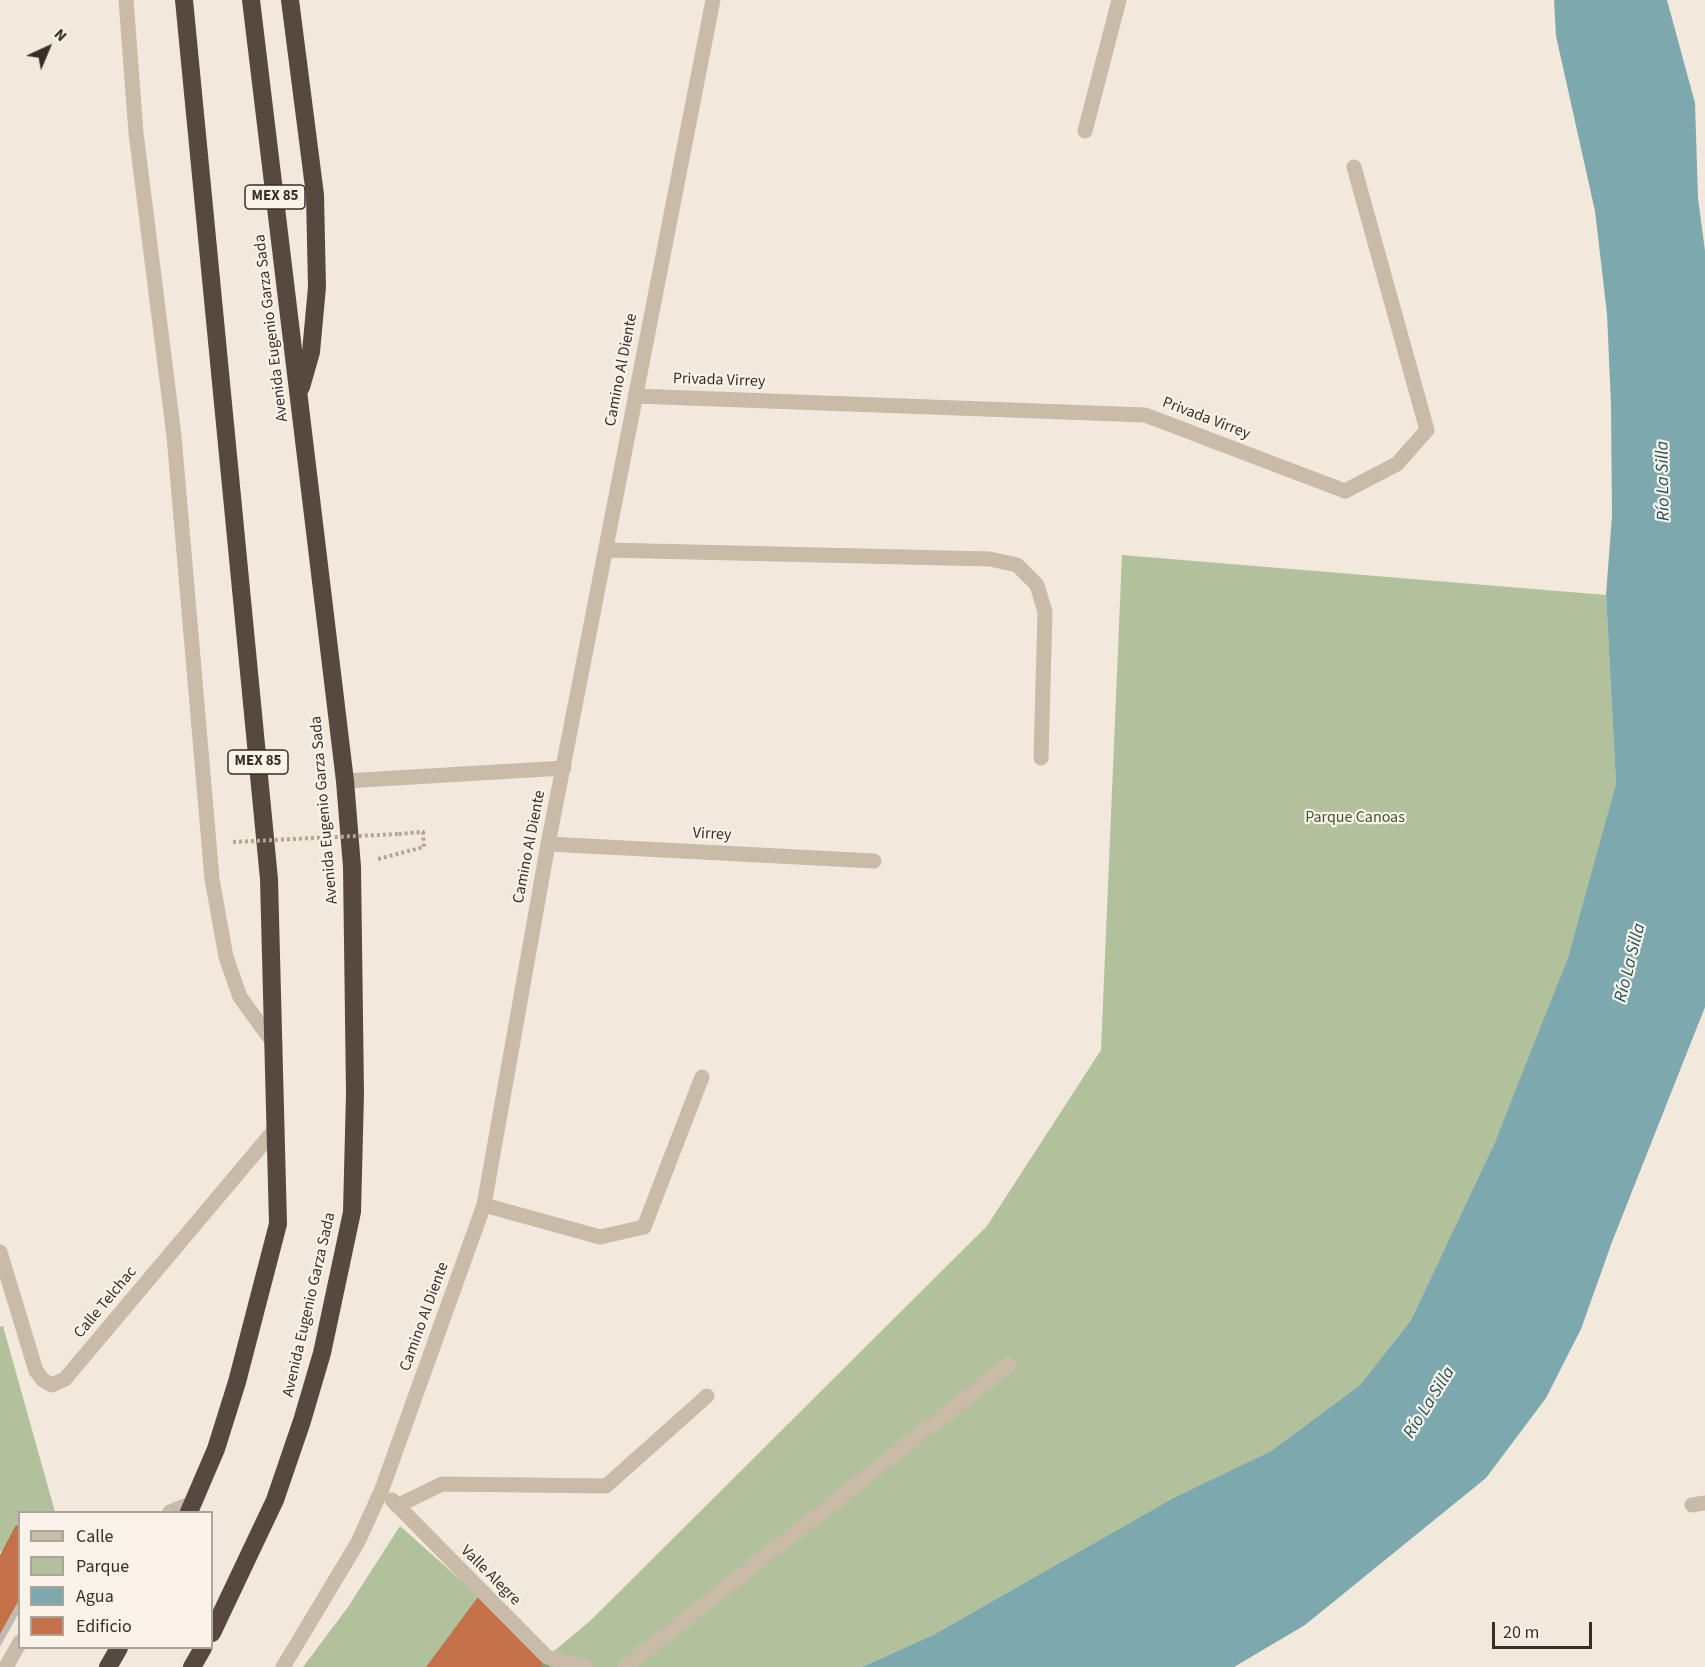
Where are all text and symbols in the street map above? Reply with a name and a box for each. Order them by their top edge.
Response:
north arrow [18,18,78,78]
text: N [49,23,72,47]
road number: MEX 85 [245,185,305,209]
street label: Avenida Eugenio Garza Sada [251,233,293,423]
street label: Camino Al Diente [602,312,642,428]
street label: Privada Virrey [672,370,766,392]
street label: Privada Virrey [1159,393,1253,445]
water label: Río La Silla [1653,441,1675,521]
street label: Avenida Eugenio Garza Sada [307,715,343,905]
road number: MEX 85 [228,750,288,774]
street label: Camino Al Diente [510,789,550,905]
park label: Parque Canoas [1305,808,1405,828]
street label: Virrey [692,824,732,846]
water label: Río La Silla [1611,921,1651,1005]
street label: Avenida Eugenio Garza Sada [279,1211,341,1399]
street label: Camino Al Diente [396,1260,454,1374]
street label: Calle Telchac [71,1263,141,1343]
water label: Río La Silla [1400,1363,1460,1443]
legend [18,1511,213,1649]
text: Calle [76,1524,113,1549]
street label: Valle Alegre [456,1542,524,1610]
text: Parque [76,1554,129,1579]
text: Agua [76,1584,114,1609]
scale bar [1495,1610,1596,1648]
text: Edificio [76,1614,132,1639]
text: 20 m [1503,1620,1539,1645]

